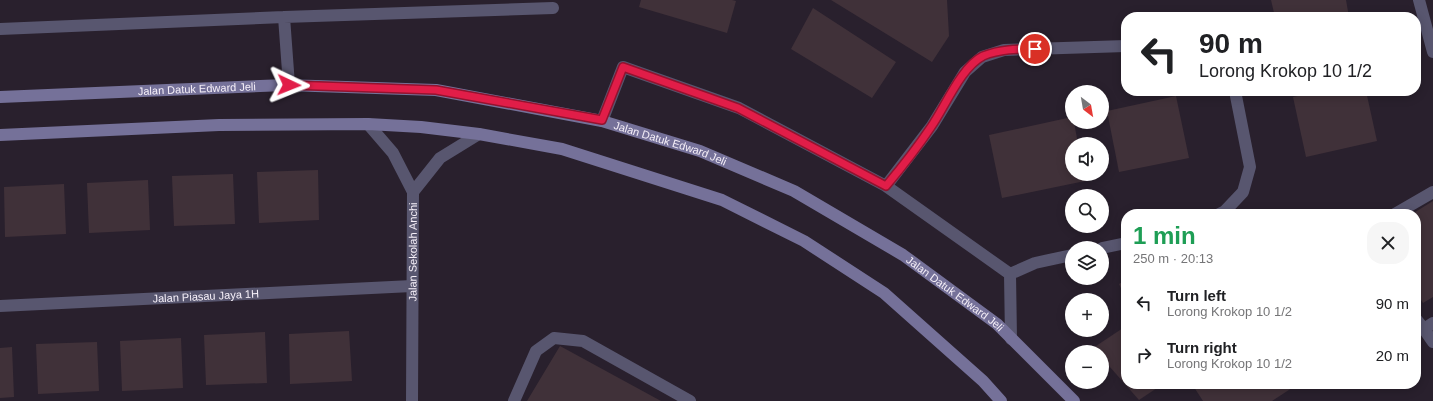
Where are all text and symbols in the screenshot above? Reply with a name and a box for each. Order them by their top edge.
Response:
icon: left [1133,28,1185,80]
text: 90 m [1199,28,1263,59]
pin [1018,32,1052,66]
icon: arrive [1024,38,1046,60]
text: Lorong Krokop 10 1/2 [1199,61,1372,81]
position arrow [268,64,310,106]
street label: Jalan Datuk Edward Jeli [138,80,256,97]
north arrow [1065,85,1109,129]
map controls [1065,85,1109,389]
street label: Jalan Datuk Edward Jeli [612,119,728,168]
button: sound [1065,137,1109,181]
button: search [1065,189,1109,233]
street label: Jalan Sekolah Anchi [406,202,419,302]
text: 1 min [1133,222,1196,249]
button: close [1367,222,1409,264]
button: layers [1065,241,1109,285]
text: 250 m · 20:13 [1133,251,1213,266]
street label: Jalan Datuk Edward Jeli [904,254,1006,333]
street label: Jalan Piasau Jaya 1H [152,287,259,305]
text: Turn left [1167,287,1226,304]
icon: left [1133,292,1155,314]
button: + [1065,293,1109,337]
text: 90 m [1376,295,1409,312]
text: Lorong Krokop 10 1/2 [1167,304,1292,319]
text: Turn right [1167,339,1237,356]
icon: right [1133,344,1155,366]
button: − [1065,345,1109,389]
text: 20 m [1376,347,1409,364]
text: Lorong Krokop 10 1/2 [1167,356,1292,371]

